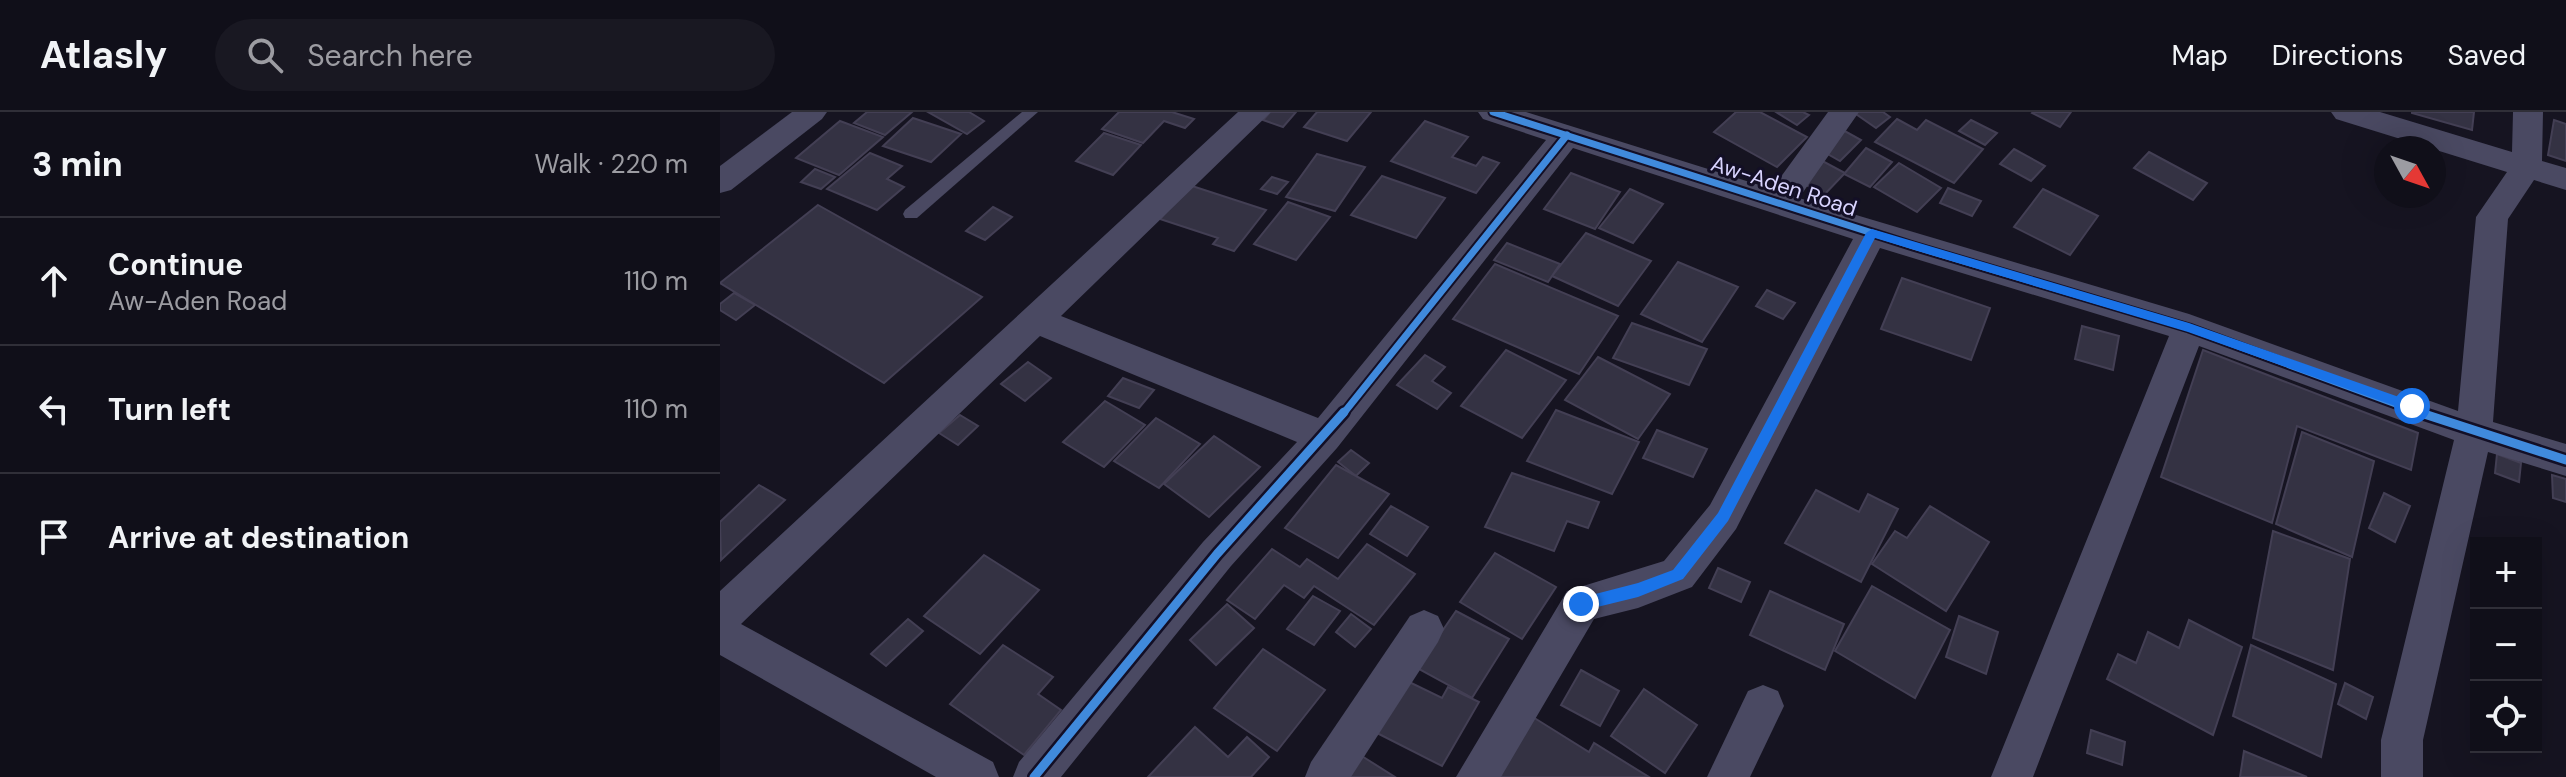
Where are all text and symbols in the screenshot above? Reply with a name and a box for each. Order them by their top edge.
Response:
search box [215,19,775,91]
text: Atlasly [40,30,167,80]
icon: search [243,33,287,77]
text: Search here [307,36,473,75]
text: Map [2171,37,2228,74]
text: Directions [2272,37,2404,74]
text: Saved [2448,37,2526,74]
north arrow [2374,136,2446,208]
text: 3 min [32,142,123,187]
text: Walk · 220 m [535,147,688,181]
street label: Aw-Aden Road [1707,149,1861,223]
text: Continue [108,245,243,284]
icon: ahead [32,259,76,303]
text: 110 m [624,264,688,298]
text: Aw-Aden Road [108,284,287,318]
icon: left [32,387,76,431]
route start [2394,388,2430,424]
text: Turn left [108,390,231,429]
text: 110 m [624,392,688,426]
icon: arrive [32,515,76,559]
text: Arrive at destination [108,518,409,557]
map controls [2470,537,2542,753]
button: + [2470,537,2542,609]
route end [1563,586,1599,622]
button: − [2470,609,2542,681]
button: locate [2470,681,2542,753]

